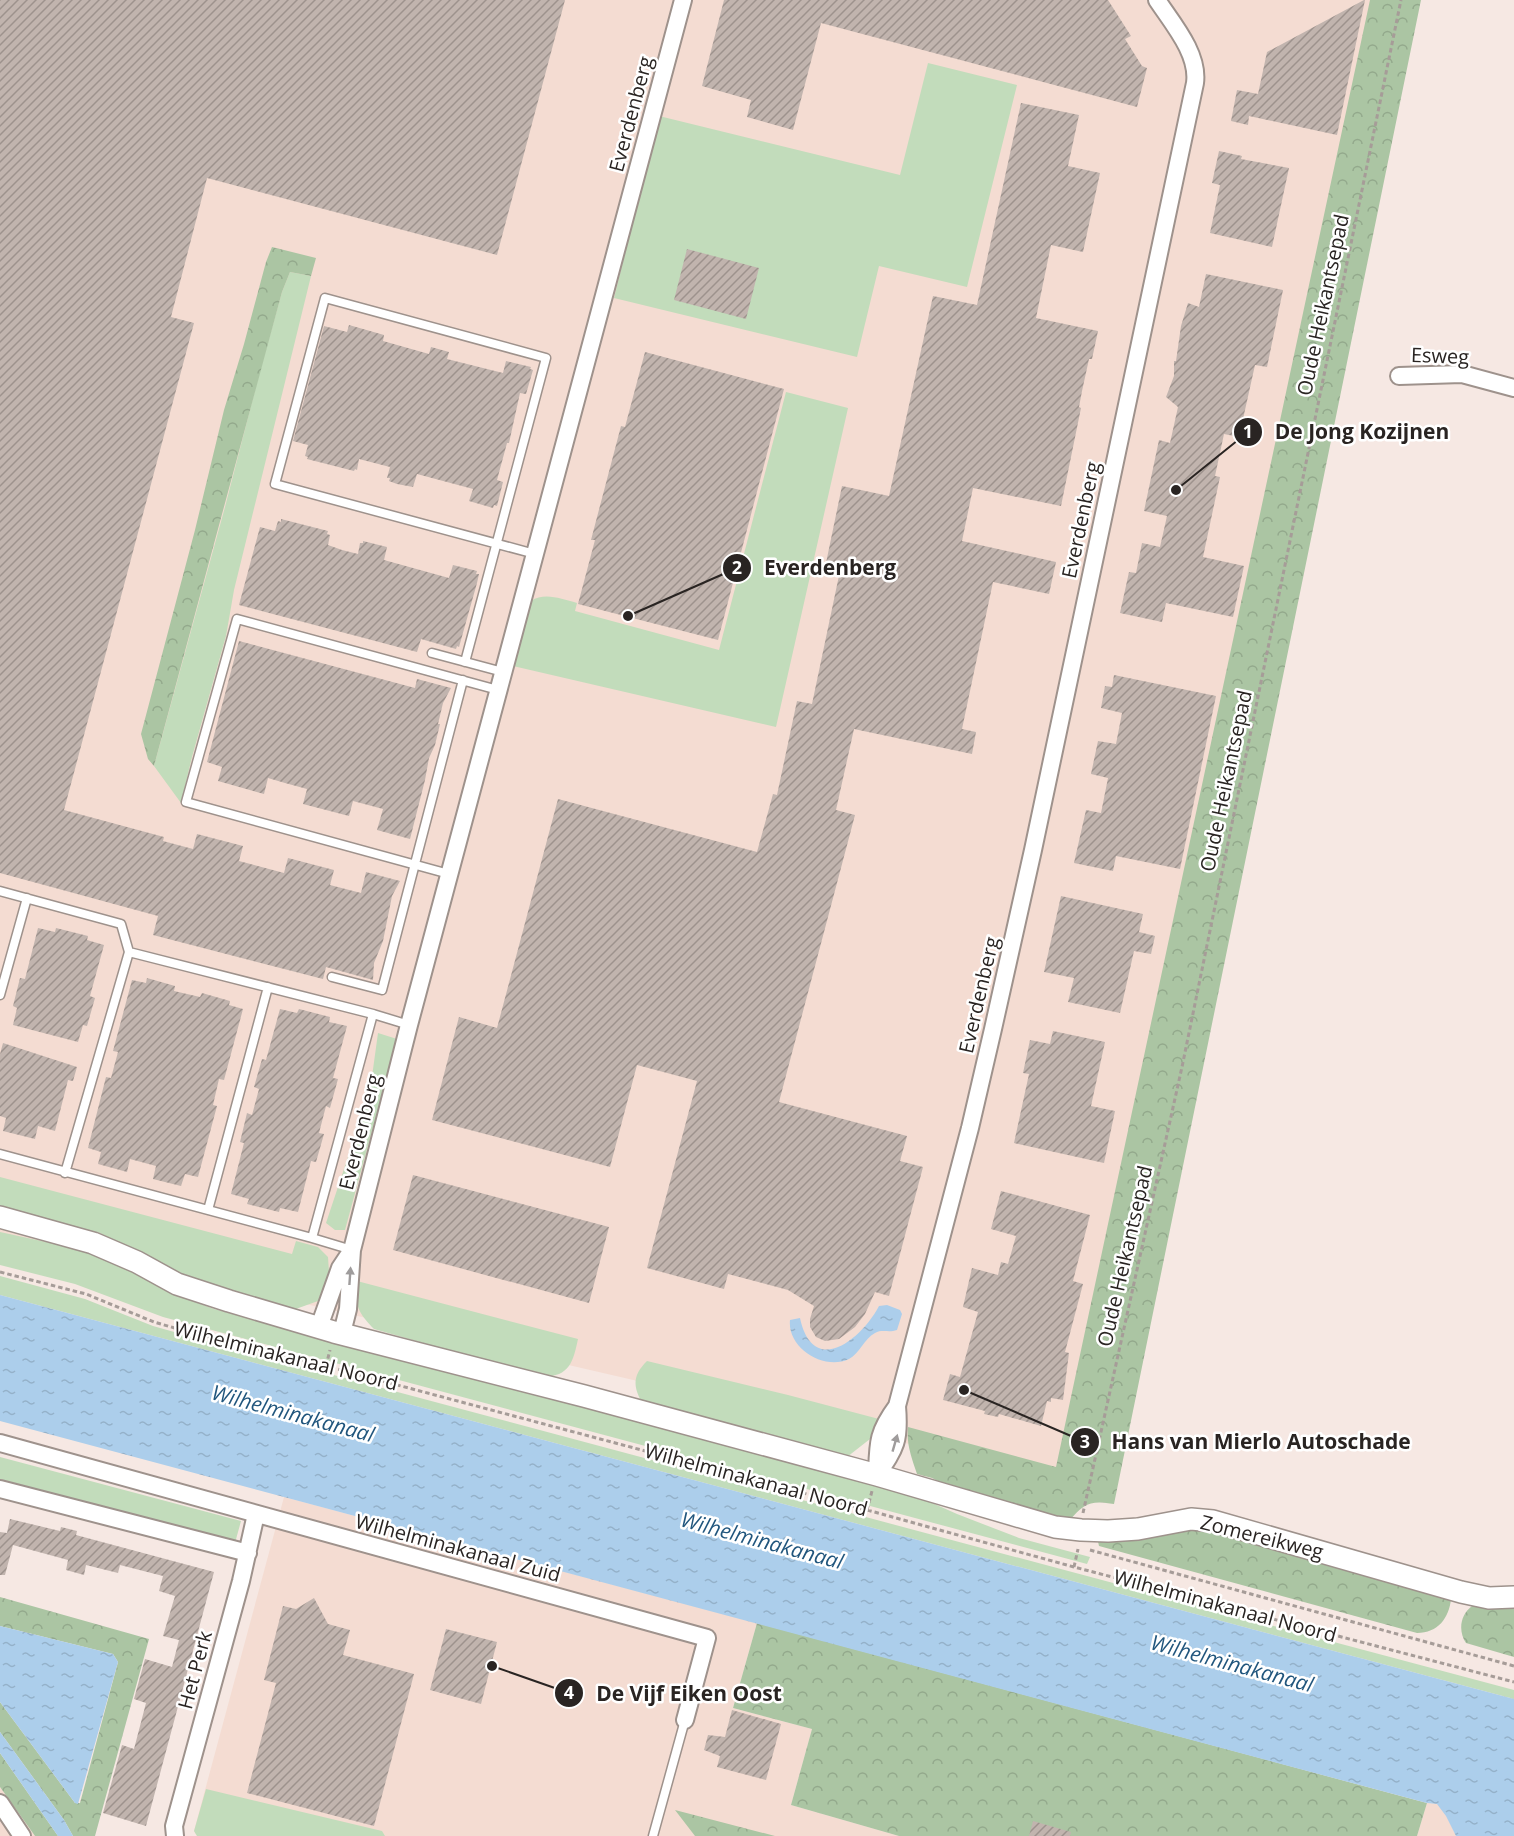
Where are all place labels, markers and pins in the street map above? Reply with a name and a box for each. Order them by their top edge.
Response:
callout: De Jong Kozijnen [1233,412,1462,451]
callout: Everdenberg [722,548,908,587]
callout: Hans van Mierlo Autoschade [1070,1423,1423,1462]
callout: De Vijf Eiken Oost [554,1674,794,1713]

